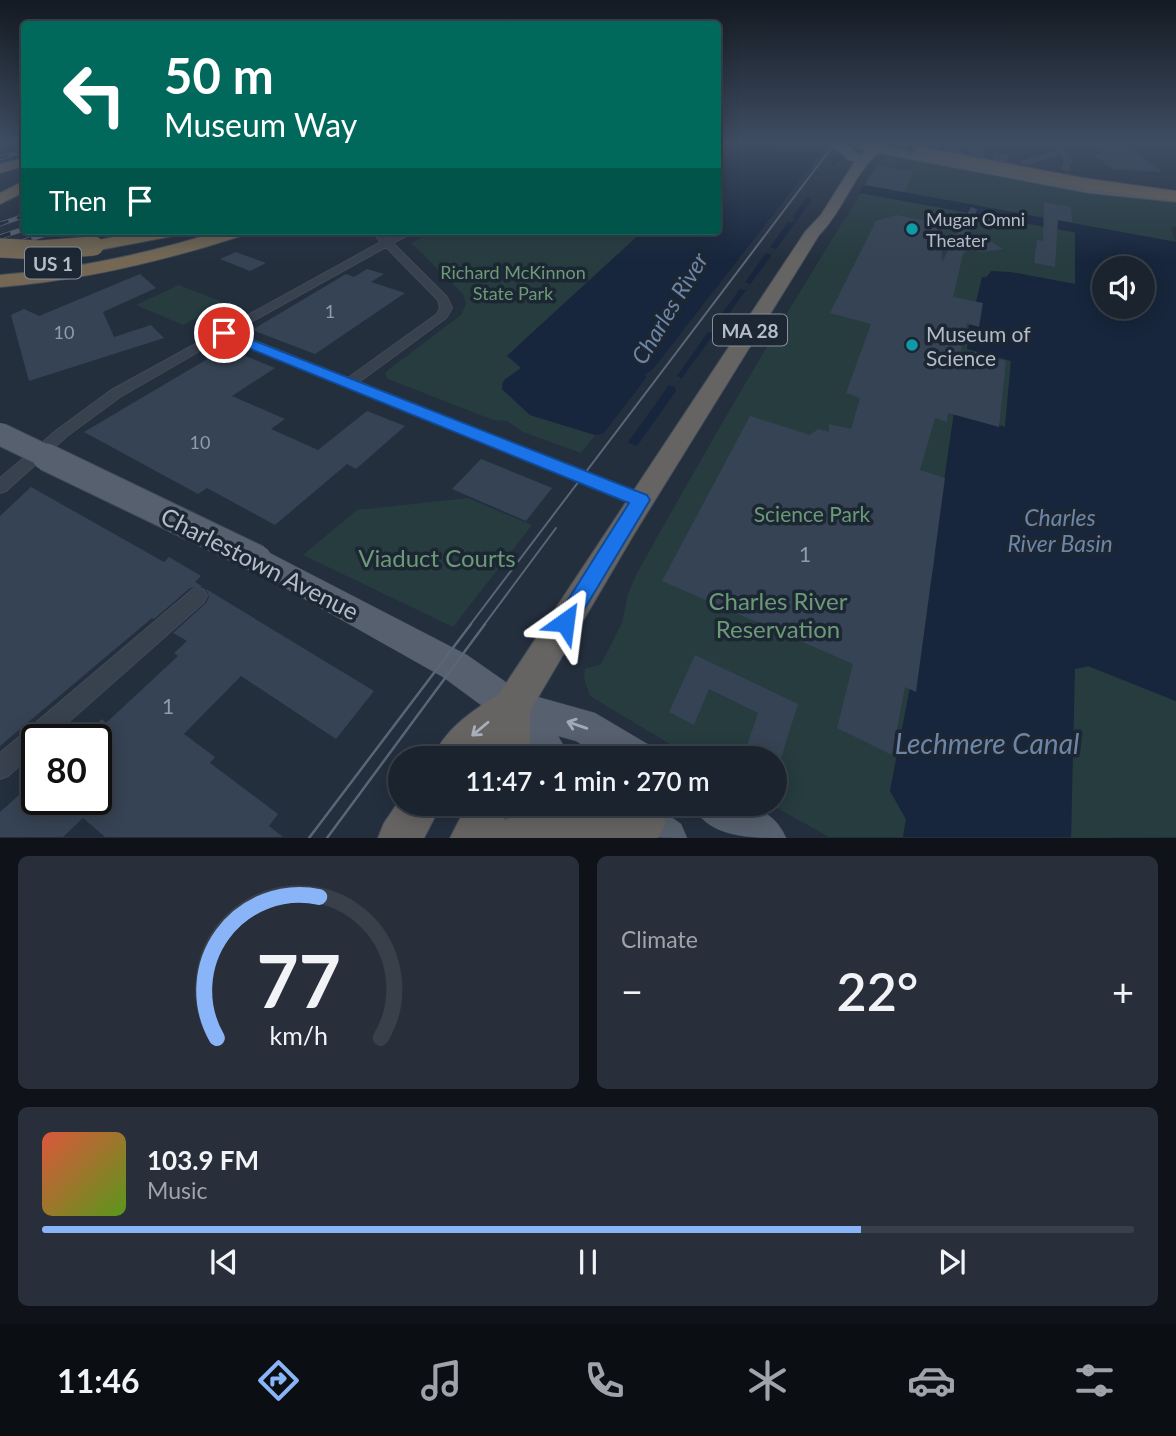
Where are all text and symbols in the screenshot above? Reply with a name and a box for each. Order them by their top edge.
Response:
text: 50 m [164,46,274,104]
icon: left [49,49,140,140]
text: Museum Way [164,105,357,144]
icon: arrive [121,182,159,220]
text: Then [49,185,107,217]
place label: Mugar Omni Theater [926,208,1025,251]
marker: Mugar Omni Theater [904,221,920,237]
water label: Charles River [625,246,714,369]
road number: US 1 [25,247,81,278]
map controls [1092,256,1155,319]
button: sound [1092,256,1155,319]
park label: Richard McKinnon State Park [440,261,586,304]
house number: 1 [325,300,335,322]
pin [194,303,254,363]
icon: arrive [205,314,243,352]
road number: MA 28 [713,314,787,346]
house number: 10 [54,321,74,343]
place label: Museum of Science [926,321,1031,370]
marker: Museum of Science [904,337,920,353]
house number: 10 [190,431,210,453]
street label: Charlestown Avenue [156,501,364,625]
park label: Science Park [754,501,871,526]
water label: Charles River Basin [1007,503,1113,557]
house number: 1 [799,541,811,566]
park label: Viaduct Courts [358,543,516,572]
position arrow [528,585,602,659]
park label: Charles River Reservation [708,586,848,643]
house number: 1 [162,693,174,718]
one-way arrow [567,718,589,730]
one-way arrow [471,722,489,737]
speed limit sign: 80 [21,724,112,815]
water label: Lechmere Canal [895,726,1079,760]
text: 11:47 · 1 min · 270 m [465,765,710,797]
text: Climate [621,925,698,953]
text: 77 [256,937,341,1025]
text: 22° [837,960,918,1022]
text: − [621,968,643,1014]
text: + [1112,968,1134,1014]
text: km/h [269,1020,328,1050]
text: 103.9 FM [147,1144,259,1176]
text: Music [147,1176,207,1204]
icon: previous [205,1243,243,1281]
icon: pause [569,1243,607,1281]
icon: next [933,1243,971,1281]
icon: directions [254,1356,303,1405]
icon: music [417,1356,466,1405]
icon: phone [580,1356,629,1405]
icon: climate [743,1356,792,1405]
icon: car [907,1356,956,1405]
icon: filters [1070,1356,1119,1405]
text: 11:46 [57,1361,140,1400]

